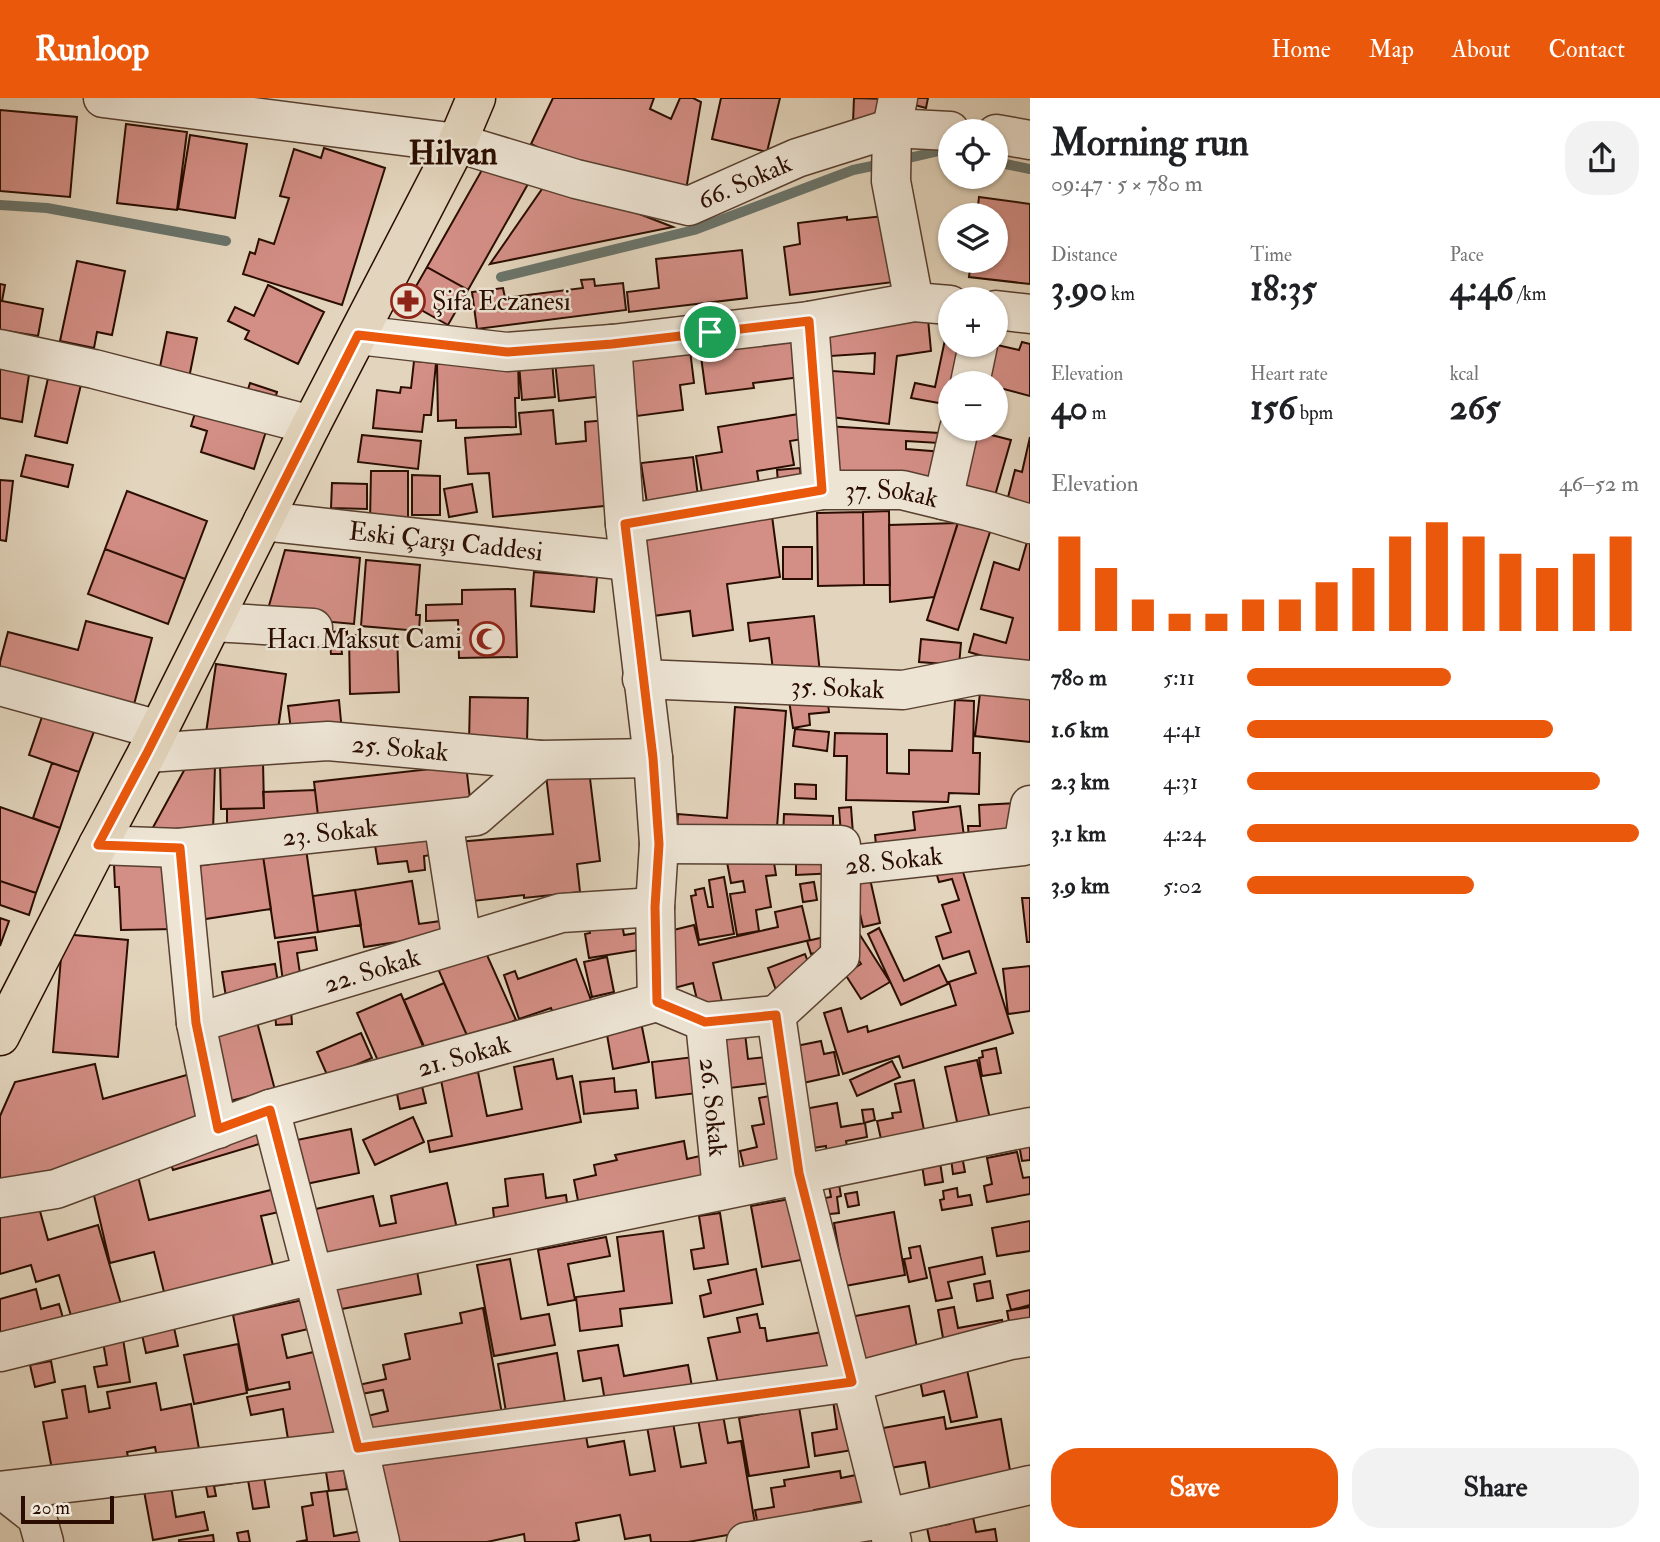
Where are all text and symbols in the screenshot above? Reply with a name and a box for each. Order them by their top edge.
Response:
text: Runloop [35,29,149,70]
text: Home [1271,34,1331,65]
text: Map [1369,34,1414,65]
text: About [1452,34,1511,65]
text: Contact [1549,34,1625,65]
map controls [938,119,1008,441]
button: locate [938,119,1008,189]
text: Morning run [1051,119,1249,167]
button: share [1565,121,1639,195]
district label: Hilvan [409,133,497,174]
street label: 66. Sokak [693,147,797,217]
text: 09:47 · 5 × 780 m [1051,169,1203,198]
button: layers [938,203,1008,273]
text: Distance [1051,243,1117,267]
text: Time [1250,243,1292,267]
text: Pace [1450,243,1484,267]
text: 3.90 [1051,267,1107,311]
text: 18:35 [1250,267,1317,311]
text: 4:46 [1450,267,1514,311]
pharmacy icon: Şifa Eczanesi [389,282,427,320]
text: km [1107,282,1135,306]
text: /km [1514,282,1546,306]
place label: Şifa Eczanesi [432,286,571,318]
button: + [938,287,1008,357]
pin [680,302,740,362]
icon: arrive [691,313,729,351]
text: Elevation [1051,362,1123,386]
text: Heart rate [1250,362,1328,386]
text: kcal [1450,362,1479,386]
button: − [938,371,1008,441]
text: 40 [1051,386,1088,430]
text: 156 [1250,386,1296,430]
text: 265 [1450,386,1500,430]
text: m [1088,401,1107,425]
text: bpm [1296,401,1333,425]
text: Elevation [1051,469,1139,498]
text: 46–52 m [1559,469,1639,498]
street label: 37. Sokak [845,475,942,515]
street label: Eski Çarşı Caddesi [347,515,545,568]
mosque icon: Hacı Maksut Cami [468,620,506,658]
place label: Hacı Maksut Cami [266,624,462,656]
text: 780 m [1051,663,1107,692]
text: 5:11 [1163,663,1195,692]
street label: 35. Sokak [790,670,886,706]
text: 1.6 km [1051,715,1109,744]
text: 4:41 [1163,715,1202,744]
street label: 25. Sokak [351,728,450,769]
text: 2.3 km [1051,767,1110,796]
text: 4:31 [1163,767,1198,796]
street label: 23. Sokak [281,812,380,854]
text: 3.1 km [1051,819,1106,848]
text: 4:24 [1163,819,1205,848]
street label: 28. Sokak [843,840,945,882]
text: 3.9 km [1051,871,1110,900]
text: 5:02 [1163,871,1202,900]
street label: 22. Sokak [320,941,425,1001]
street label: 21. Sokak [414,1028,515,1085]
street label: 26. Sokak [692,1056,734,1159]
button: Save [1051,1448,1338,1528]
button: Share [1352,1448,1639,1528]
scale bar [21,1493,114,1525]
text: 20 m [32,1496,70,1520]

